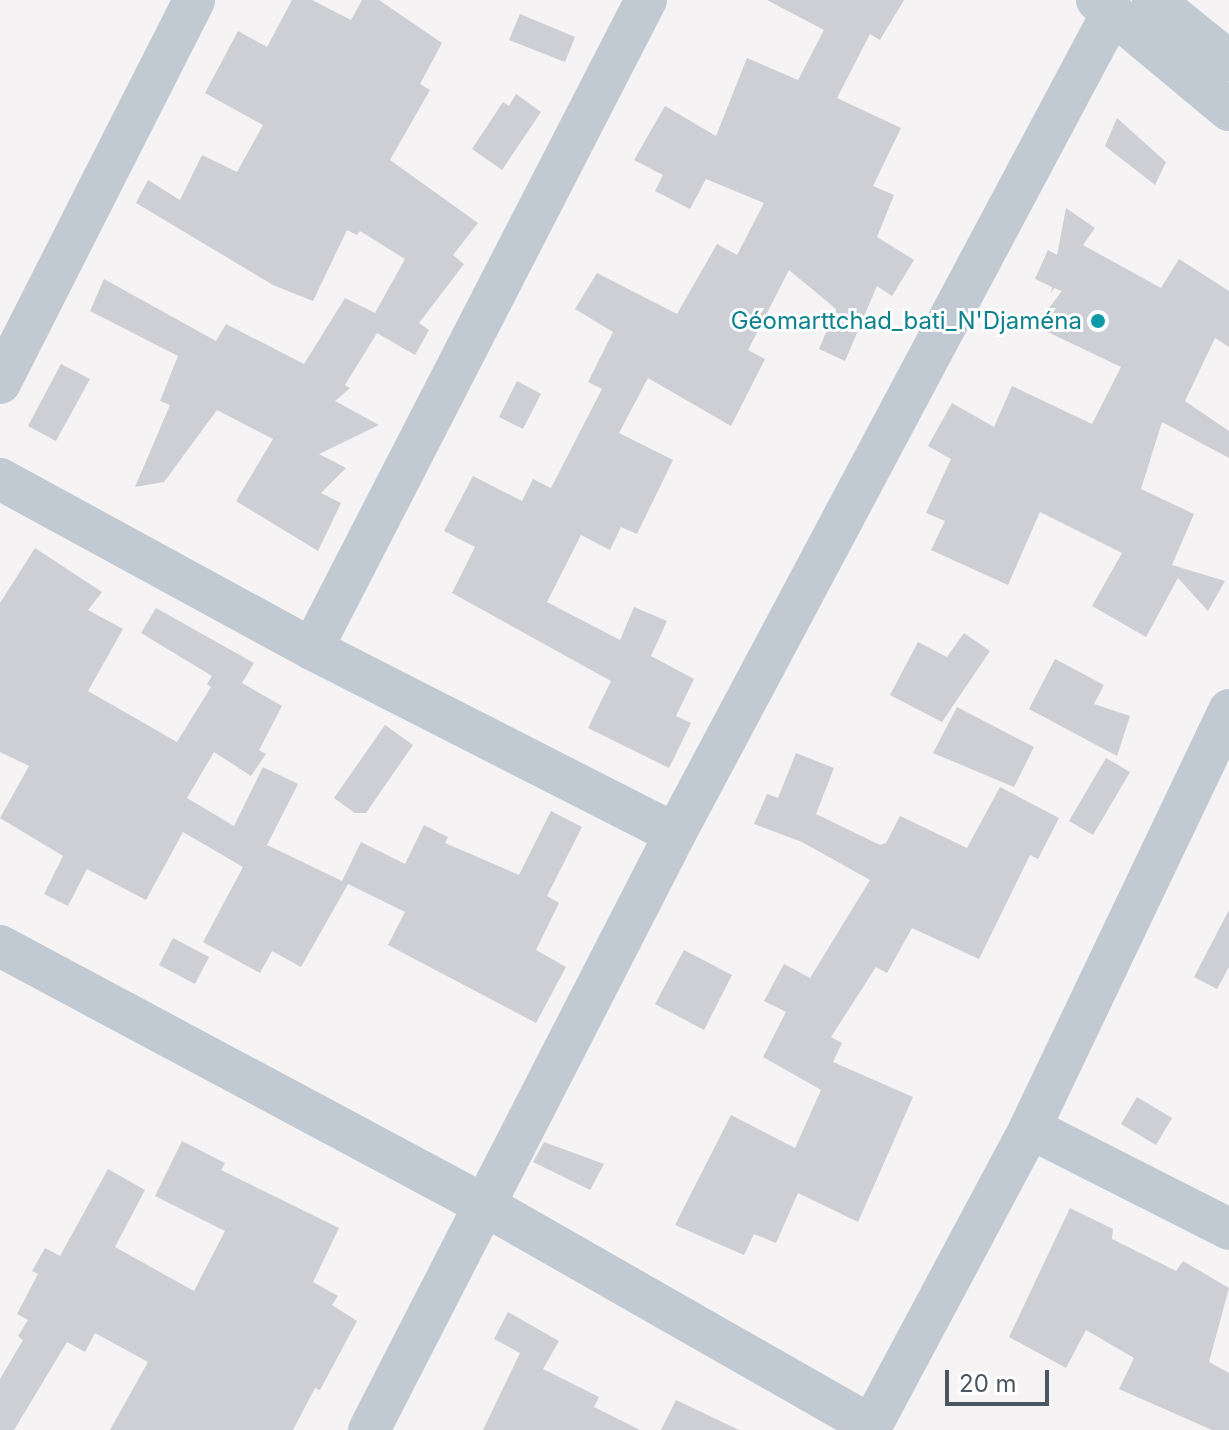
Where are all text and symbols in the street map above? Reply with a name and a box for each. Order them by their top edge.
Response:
place label: Géomarttchad_bati_N'Djaména [731,307,1082,335]
marker: Géomarttchad_bati_N'Djaména [1089,312,1107,330]
scale bar [949,1354,1053,1404]
text: 20 m [959,1369,1017,1398]

